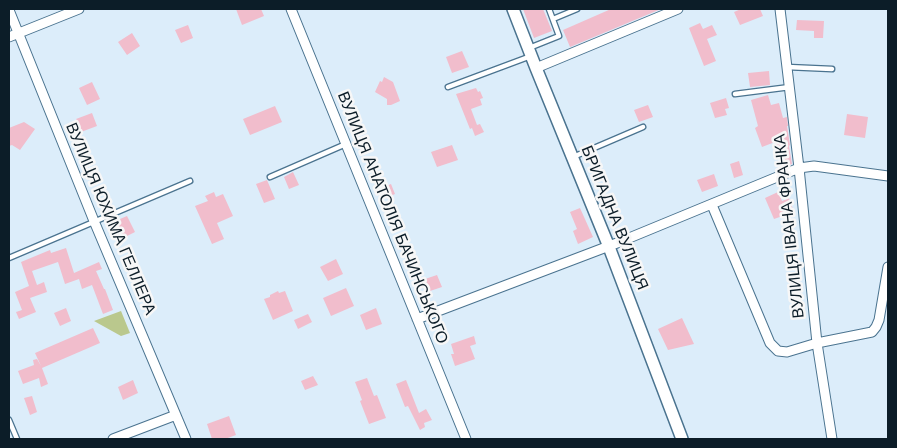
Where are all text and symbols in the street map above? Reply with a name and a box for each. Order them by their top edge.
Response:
street label: ВУЛИЦЯ АНАТОЛІЯ БАЧИНСЬКОГО [332,89,452,347]
street label: ВУЛИЦЯ ЮХИМА ГЕЛЛЕРА [61,120,159,318]
street label: ВУЛИЦЯ ІВАНА ФРАНКА [771,133,809,319]
street label: БРИГАДНА ВУЛИЦЯ [576,143,652,293]

